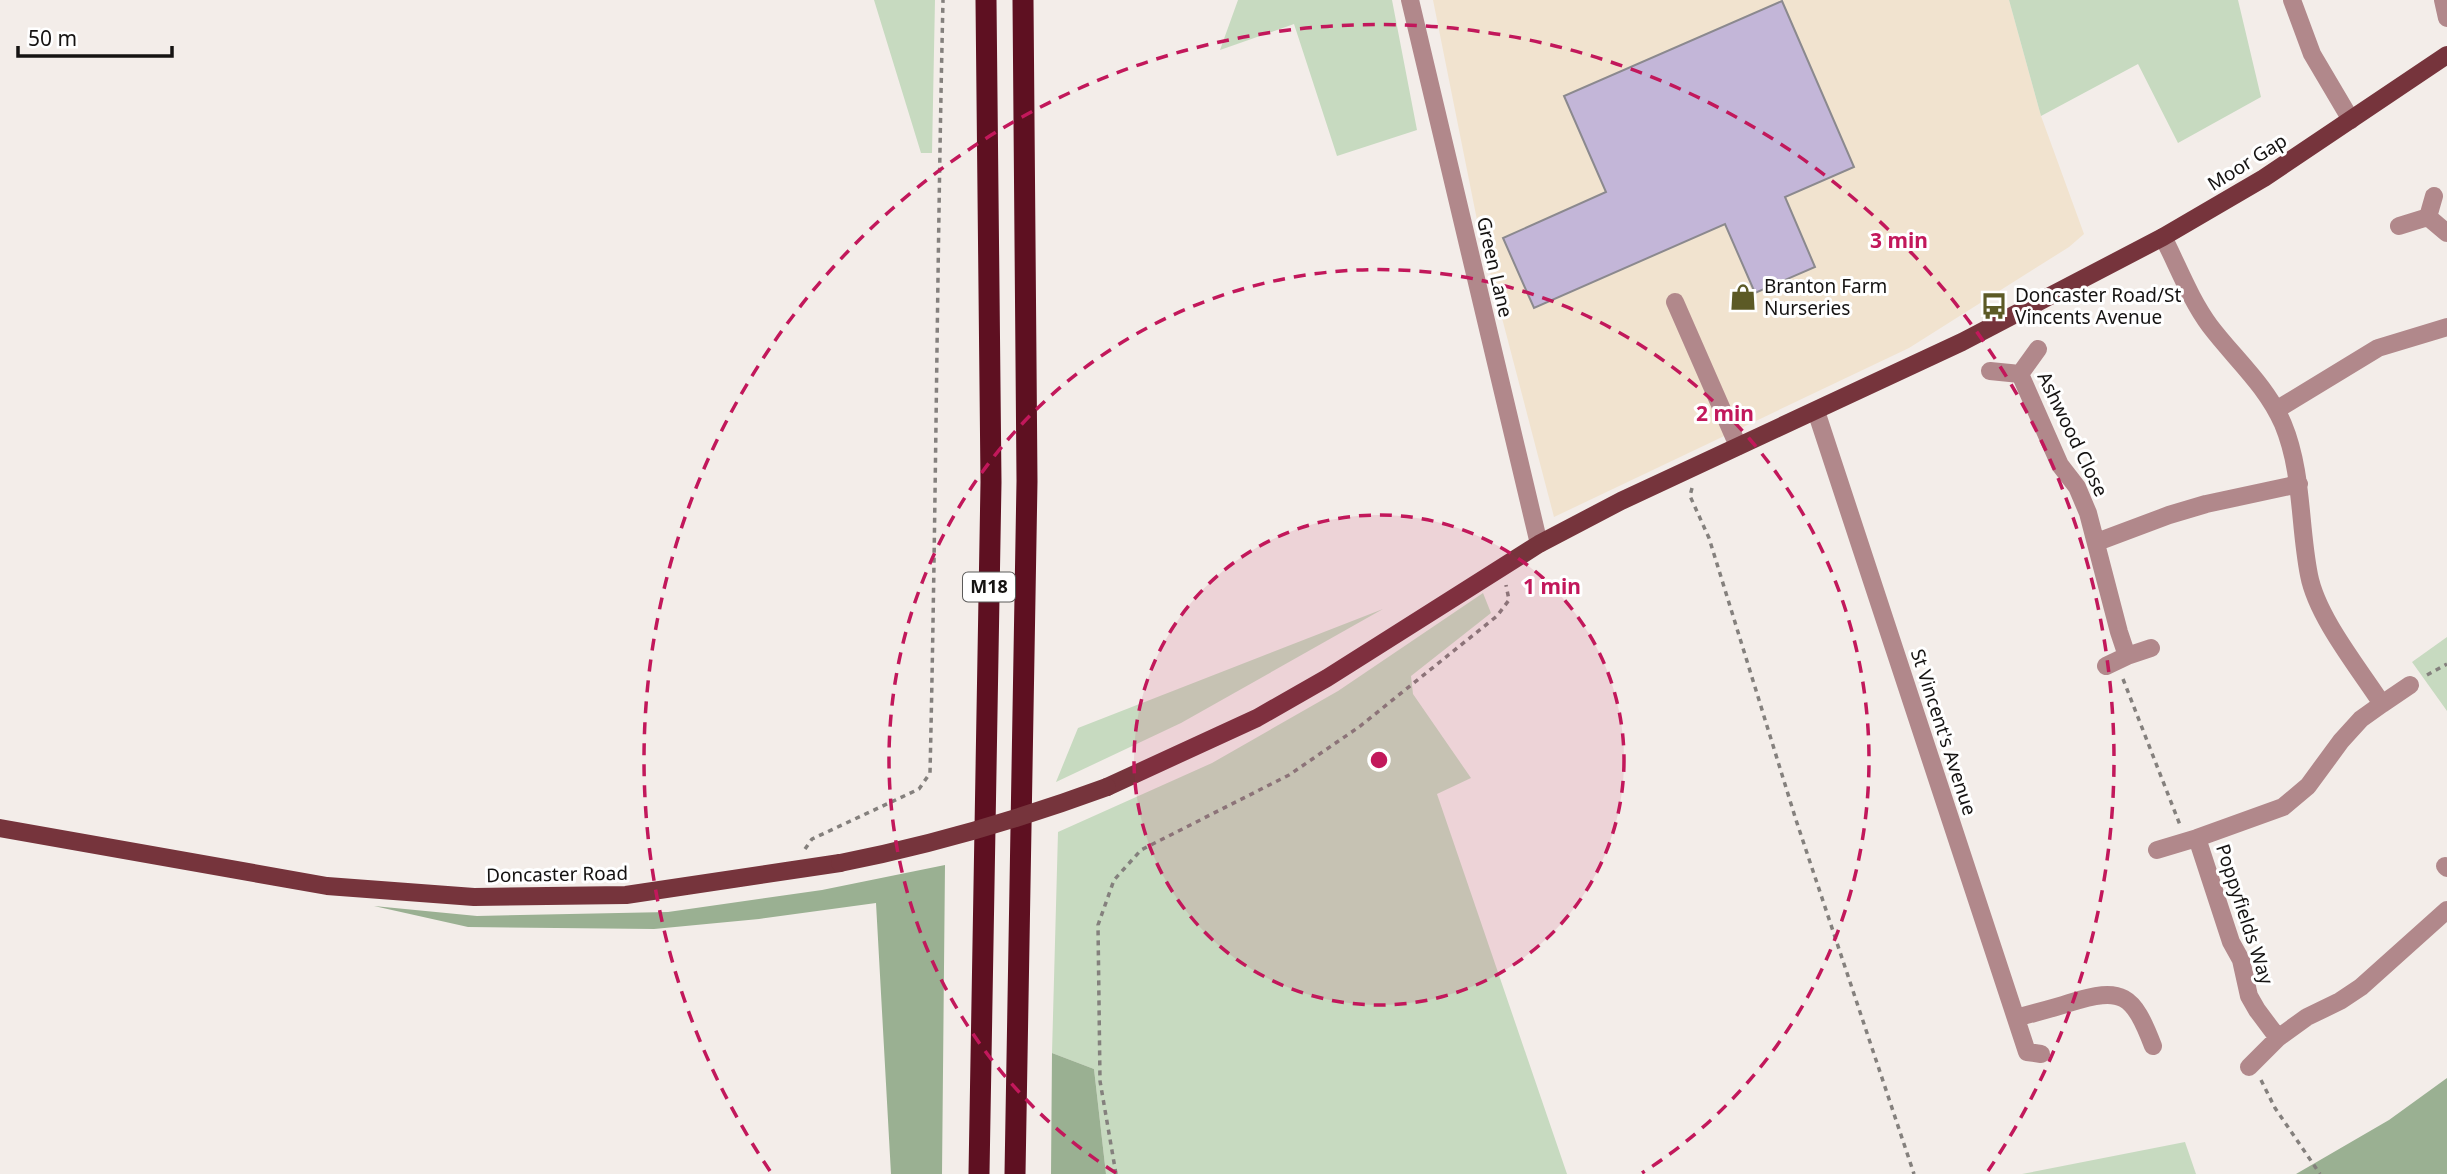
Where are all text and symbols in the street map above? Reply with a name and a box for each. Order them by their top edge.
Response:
scale bar [18,14,172,58]
text: 50 m [28,24,77,52]
street label: Moor Gap [2202,127,2292,197]
street label: Green Lane [1471,214,1519,320]
text: 3 min [1870,226,1928,254]
place label: Branton Farm Nurseries [1764,273,1887,321]
shop icon: Branton Farm Nurseries [1728,282,1758,312]
place label: Doncaster Road/St Vincents Avenue [2015,282,2182,330]
bus stop icon: Doncaster Road/St Vincents Avenue [1979,291,2009,321]
street label: Ashwood Close [2032,367,2114,501]
text: 2 min [1696,399,1754,427]
road number: M18 [963,572,1015,602]
text: 1 min [1523,572,1581,600]
street label: St Vincent's Avenue [1905,645,1983,819]
centre of rings [1367,748,1391,772]
street label: Poppyfields Way [2210,841,2280,988]
street label: Doncaster Road [486,860,628,888]

